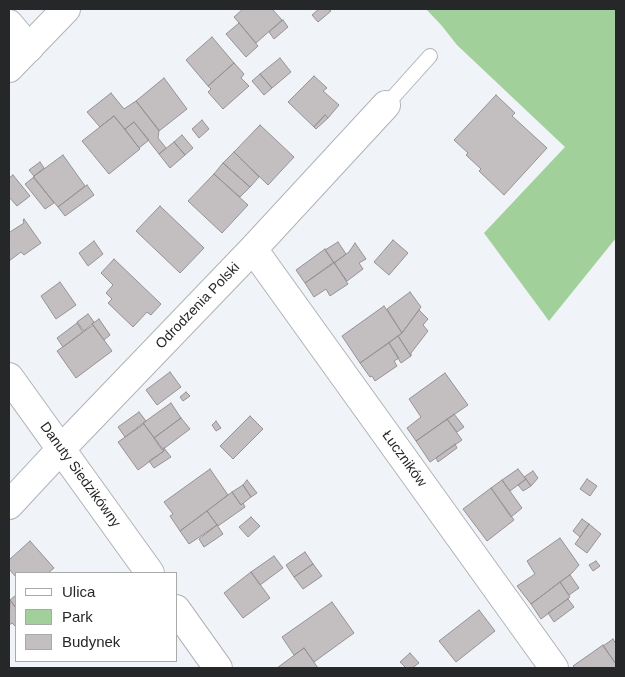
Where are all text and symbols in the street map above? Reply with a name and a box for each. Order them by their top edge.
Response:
street label: Odrodzenia Polski [152,259,244,353]
street label: Danuty Siedzikówny [36,419,124,531]
street label: Łuczników [378,428,430,490]
legend [15,572,178,662]
text: Ulica [62,583,95,600]
text: Park [62,608,93,625]
text: Budynek [62,633,120,650]

